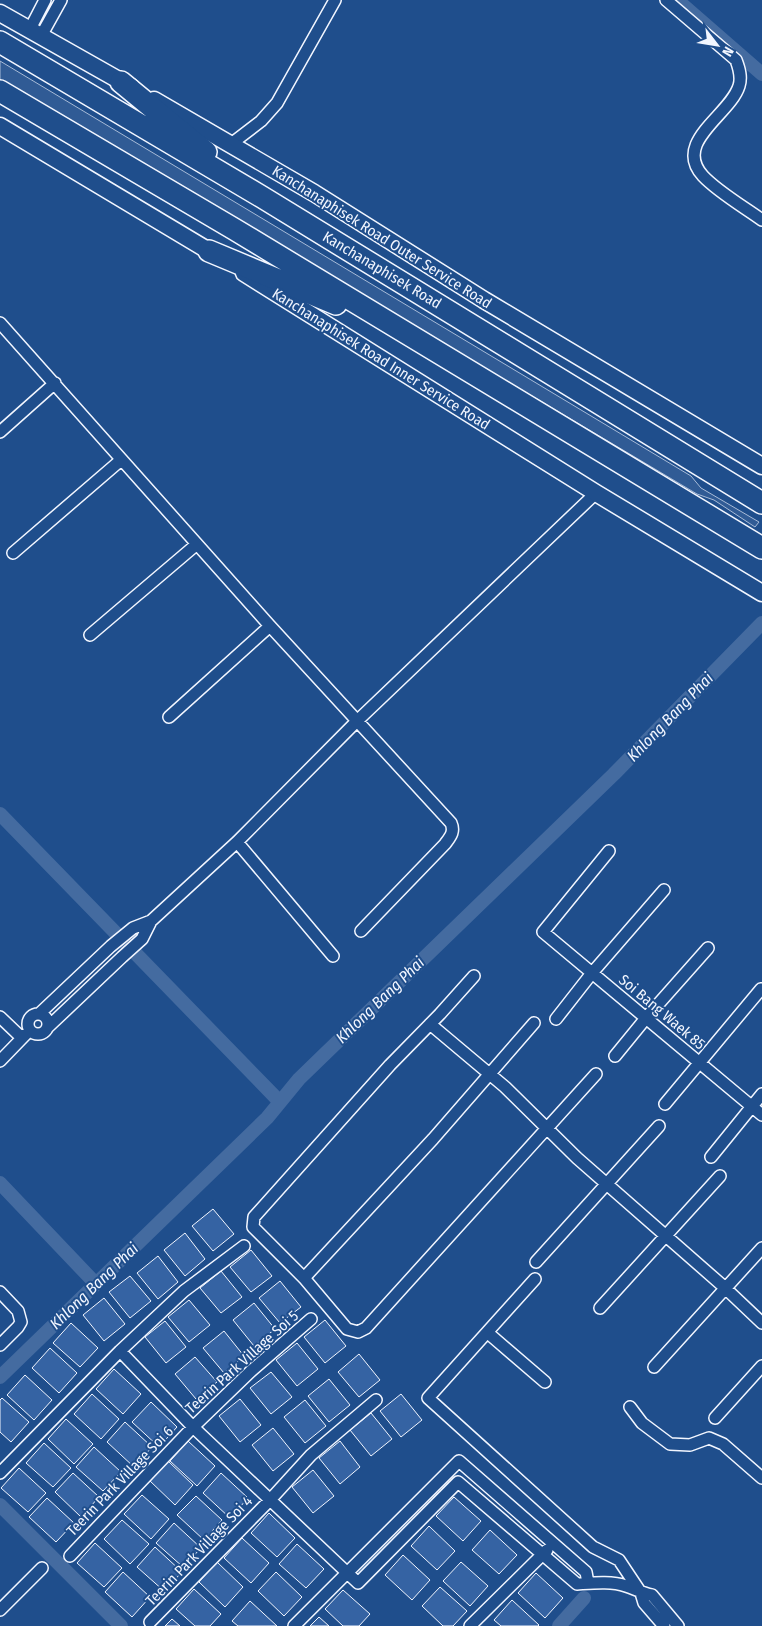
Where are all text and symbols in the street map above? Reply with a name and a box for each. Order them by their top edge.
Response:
north arrow [692,20,742,70]
text: N [718,43,737,59]
street label: Kanchanaphisek Road Outer Service Road [269,162,495,312]
street label: Kanchanaphisek Road [319,227,445,313]
street label: Kanchanaphisek Road Inner Service Road [269,284,493,434]
water label: Khlong Bang Phai [623,669,717,765]
water label: Khlong Bang Phai [332,953,428,1047]
street label: Soi Bang Waek 85 [615,971,709,1053]
water label: Khlong Bang Phai [46,1239,142,1333]
street label: Teerin Park Village Soi 5 [182,1307,302,1417]
street label: Teerin Park Village Soi 6 [63,1422,177,1540]
street label: Teerin Park Village Soi 4 [142,1492,256,1610]

